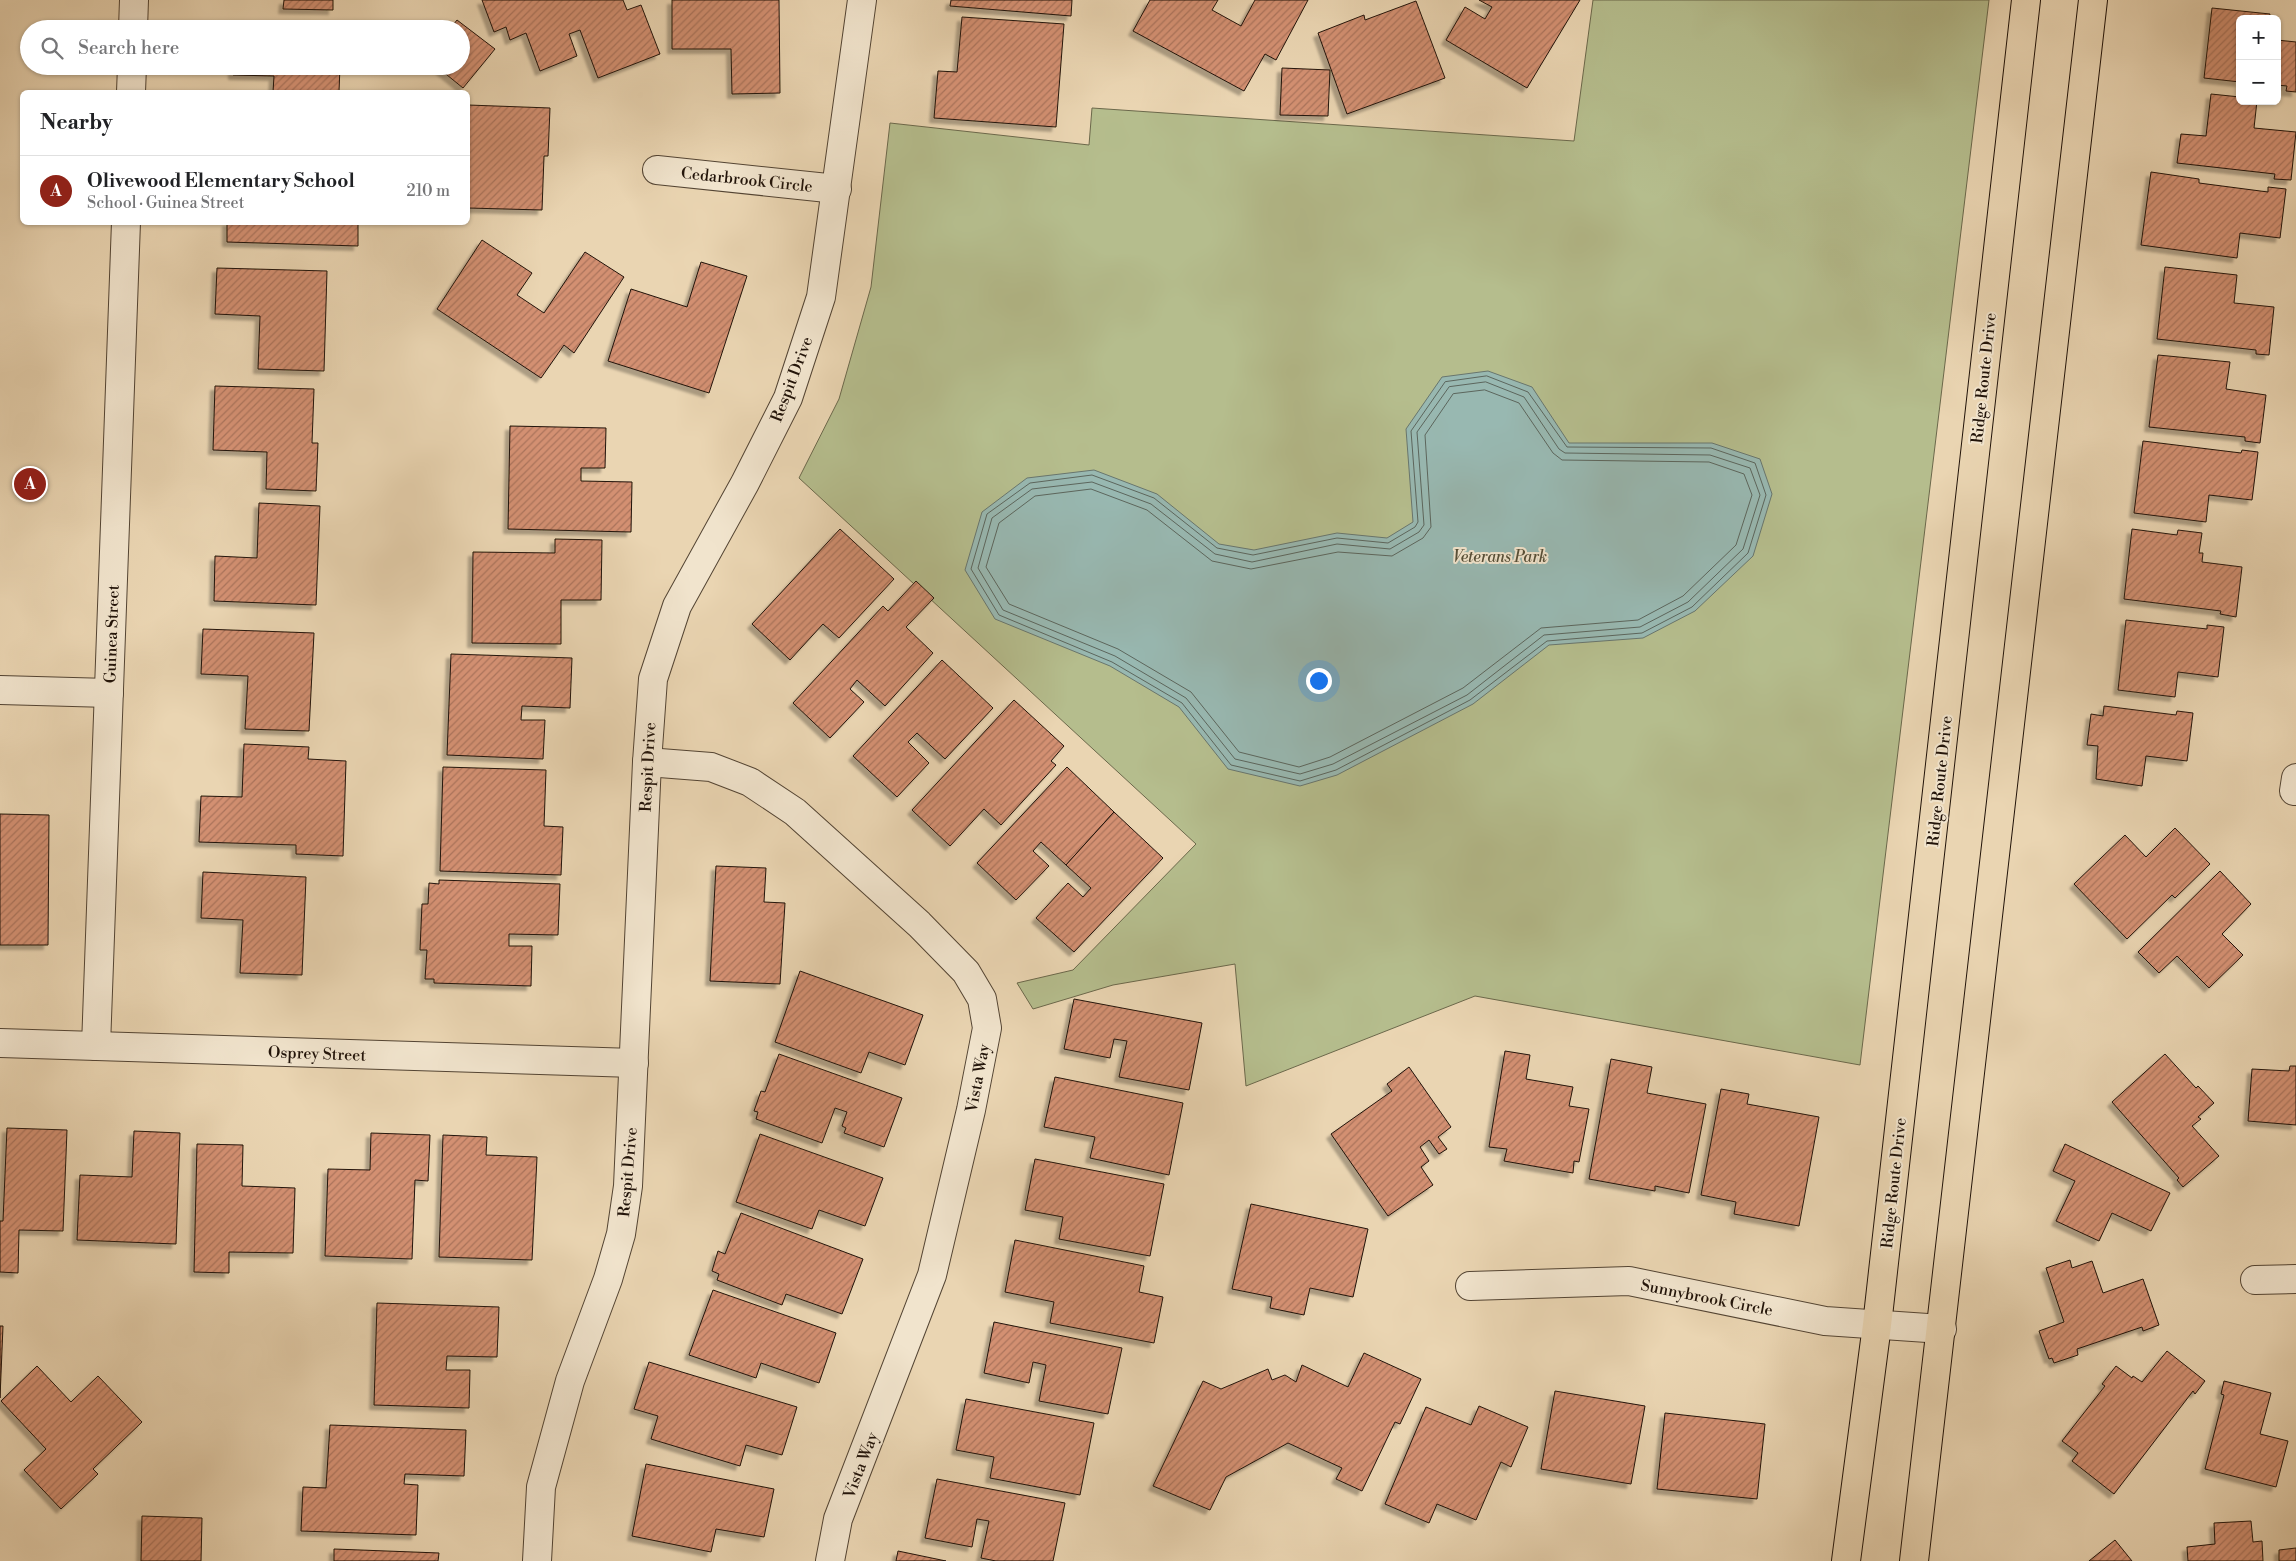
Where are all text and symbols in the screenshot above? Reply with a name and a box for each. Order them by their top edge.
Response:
map controls [2236,15,2281,105]
button: + [2236,15,2281,60]
search box [20,20,470,75]
icon: search [38,34,66,62]
text: Search here [78,36,179,60]
button: − [2236,60,2281,105]
text: Nearby [40,110,113,136]
street label: Cedarbrook Circle [680,163,814,197]
text: Olivewood Elementary School [87,169,355,193]
text: A [50,181,62,201]
text: 210 m [406,181,450,201]
text: School · Guinea Street [87,193,244,213]
street label: Ridge Route Drive [1967,312,2001,445]
street label: Respit Drive [766,334,817,425]
pin: A [14,465,46,503]
park label: Veterans Park [1453,547,1547,567]
street label: Guinea Street [100,584,124,684]
your location [1306,668,1332,694]
street label: Ridge Route Drive [1923,715,1957,848]
street label: Respit Drive [636,722,660,813]
street label: Osprey Street [268,1042,367,1066]
street label: Vista Way [961,1042,994,1115]
street label: Ridge Route Drive [1877,1117,1911,1250]
street label: Respit Drive [614,1126,642,1218]
street label: Sunnybrook Circle [1639,1275,1775,1321]
street label: Vista Way [839,1429,883,1502]

